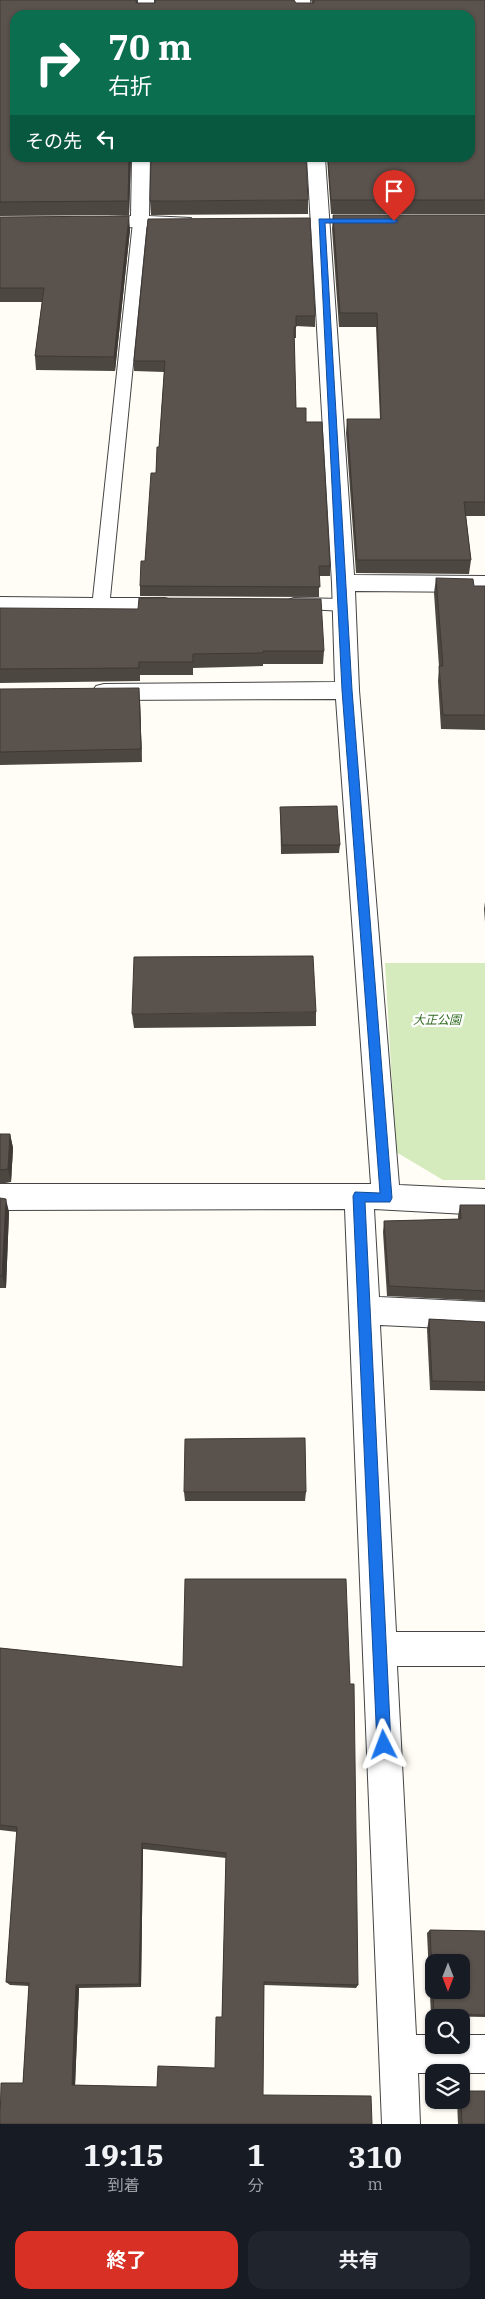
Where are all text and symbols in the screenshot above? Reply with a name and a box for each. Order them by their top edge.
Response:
text: 70 m [108,24,192,70]
icon: right [25,30,90,95]
text: 右折 [108,71,152,100]
icon: left [92,125,120,153]
text: その先 [25,129,82,153]
pin [373,170,415,221]
icon: arrive [380,177,408,205]
park label: 大正公園 [413,1012,463,1027]
position arrow [357,1718,409,1770]
north arrow [425,1954,470,1999]
map controls [425,1954,470,2109]
button: search [425,2009,470,2054]
button: layers [425,2064,470,2109]
text: 19:15 [83,2135,164,2174]
text: 1 [247,2135,265,2174]
text: 310 [348,2137,402,2176]
text: m [367,2174,383,2194]
text: 到着 [108,2175,140,2195]
text: 分 [248,2175,264,2195]
button: 終了 [15,2231,238,2289]
button: 共有 [248,2231,470,2289]

